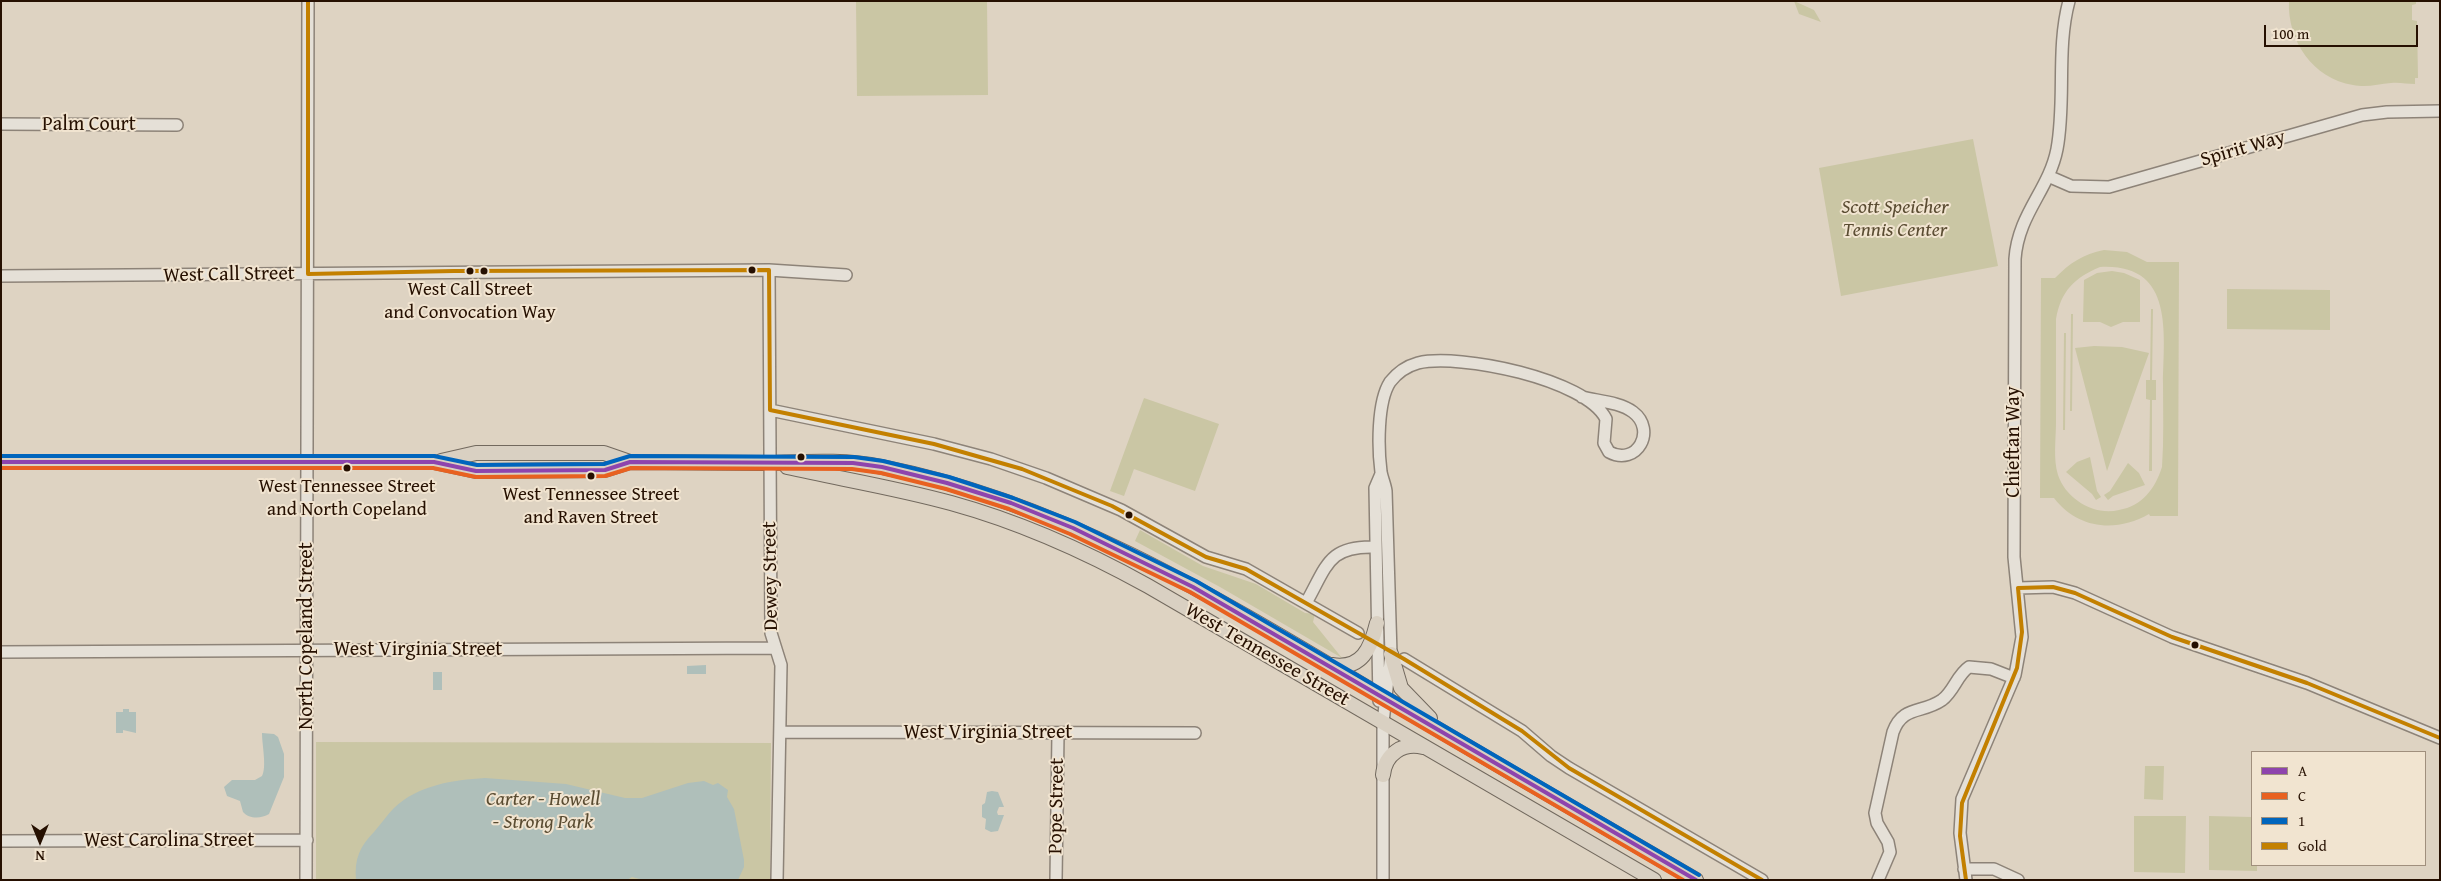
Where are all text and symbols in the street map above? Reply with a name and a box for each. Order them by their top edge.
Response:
scale bar [2266,15,2420,47]
text: 100 m [2272,23,2309,44]
street label: Palm Court [42,113,136,137]
street label: Spirit Way [2198,125,2288,173]
park label: Scott Speicher Tennis Center [1841,196,1949,243]
street label: West Call Street [163,262,295,288]
unlabelled marker [747,265,757,275]
marker: West Call Street and Convocation Way [465,266,475,276]
unlabelled marker [479,266,489,276]
place label: West Call Street and Convocation Way [384,279,556,323]
street label: Chieftan Way [2002,386,2026,498]
unlabelled marker [796,452,806,462]
marker: West Tennessee Street and North Copeland [342,463,352,473]
marker: West Tennessee Street and Raven Street [586,471,596,481]
place label: West Tennessee Street and North Copeland [258,476,436,520]
place label: West Tennessee Street and Raven Street [502,484,680,528]
unlabelled marker [1124,510,1134,520]
street label: Dewey Street [758,521,784,631]
street label: North Copeland Street [295,542,319,730]
street label: West Tennessee Street [1180,598,1354,712]
street label: West Virginia Street [334,638,502,662]
unlabelled marker [2190,640,2200,650]
street label: West Virginia Street [904,721,1072,745]
legend [2251,751,2426,866]
street label: Pope Street [1044,758,1070,854]
text: A [2298,760,2307,781]
text: C [2298,785,2306,806]
park label: Carter - Howell - Strong Park [486,788,600,835]
text: 1 [2298,810,2305,831]
north arrow [15,816,65,866]
street label: West Carolina Street [84,829,254,853]
text: Gold [2298,835,2327,856]
text: N [35,846,45,866]

